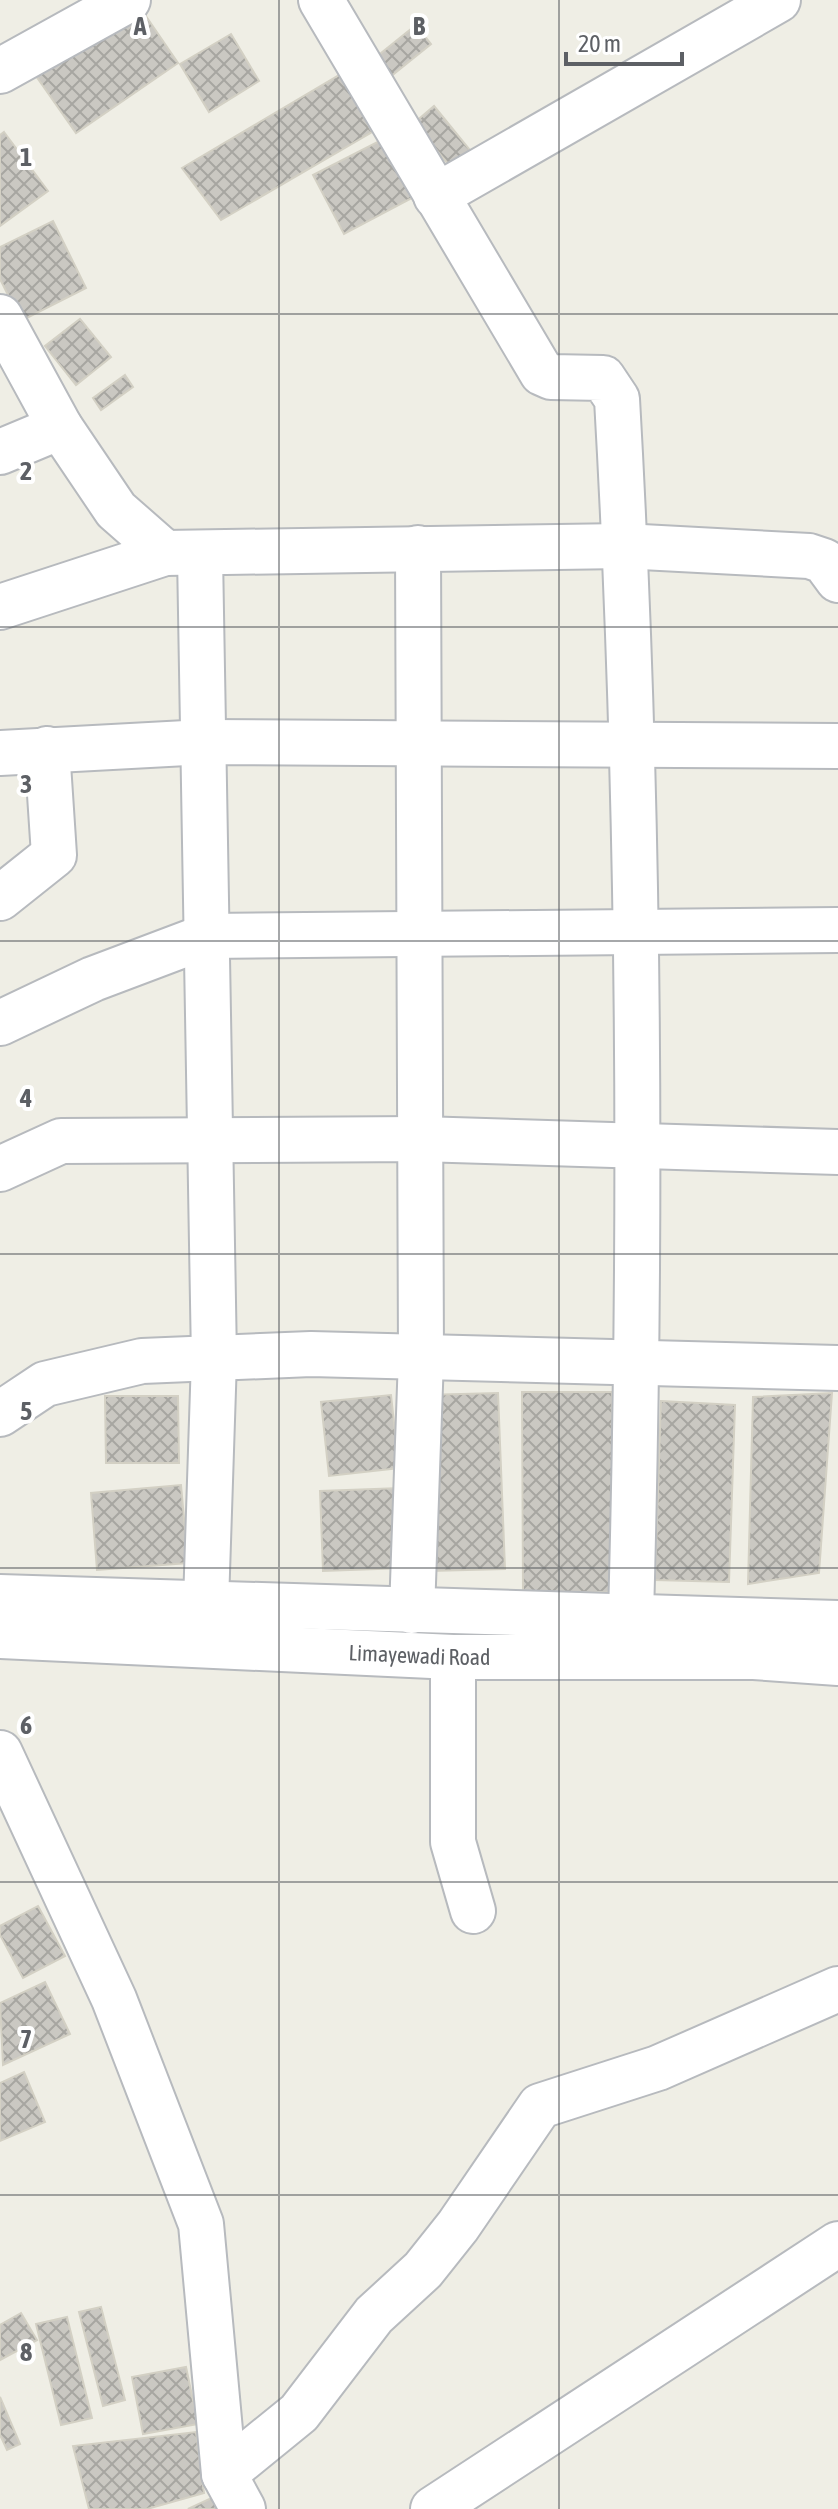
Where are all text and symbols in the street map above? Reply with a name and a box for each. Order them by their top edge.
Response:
text: A [133,11,147,41]
text: B [413,11,426,41]
scale bar [566,16,682,66]
text: 20 m [578,30,621,57]
text: 1 [20,142,32,172]
text: 2 [20,456,32,486]
text: 3 [20,769,32,799]
text: 4 [19,1083,32,1113]
text: 5 [20,1396,32,1426]
street label: Limayewadi Road [348,1639,491,1670]
text: 6 [20,1710,32,1740]
text: 7 [20,2024,32,2054]
text: 8 [20,2337,32,2367]

